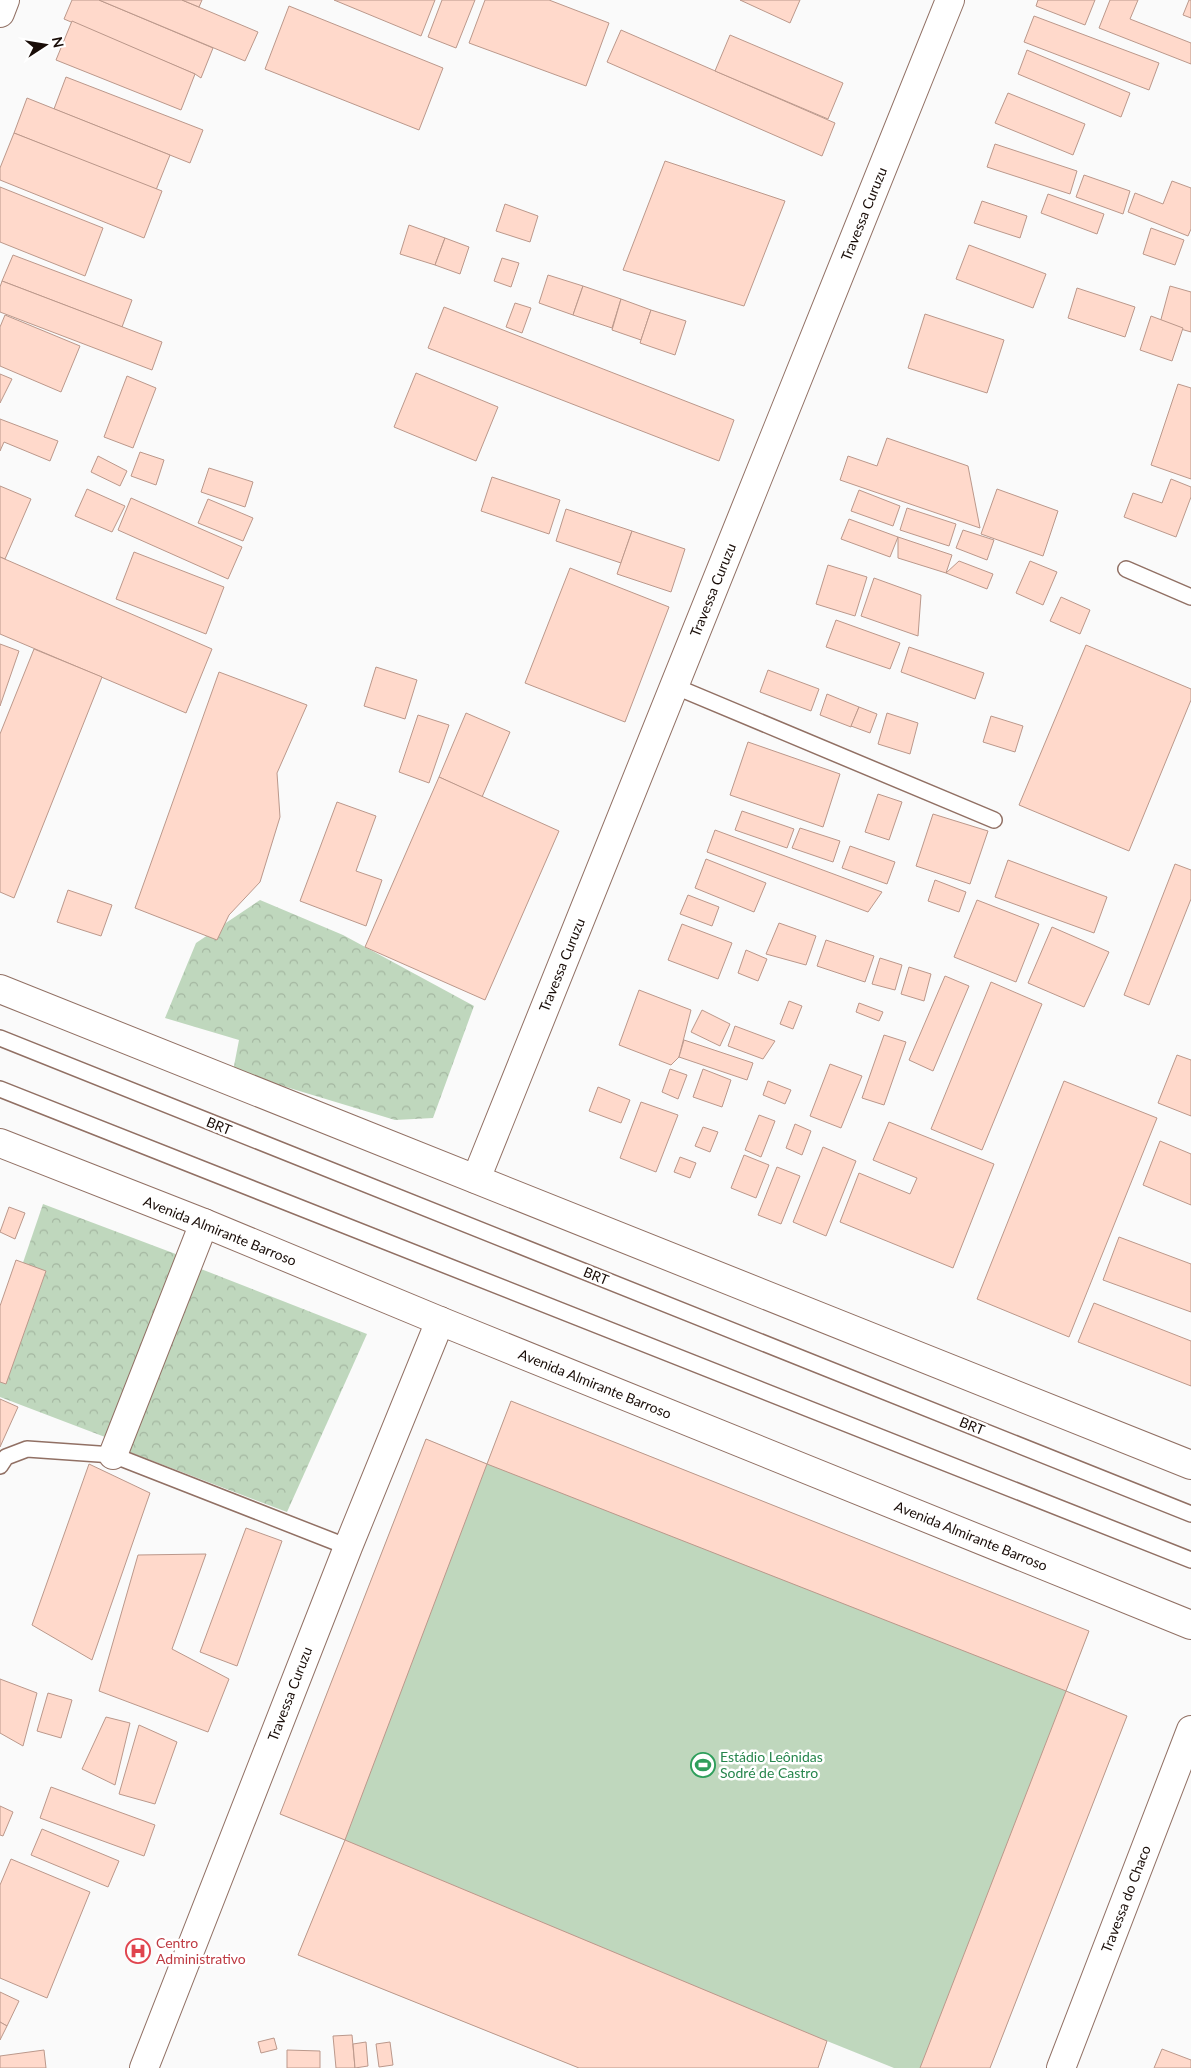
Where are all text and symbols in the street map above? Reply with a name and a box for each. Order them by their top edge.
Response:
north arrow [20,20,70,70]
text: N [49,35,68,49]
street label: Travessa Curuzu [837,164,890,263]
street label: Travessa Curuzu [686,540,739,639]
street label: Travessa Curuzu [535,915,588,1014]
street label: BRT [204,1113,235,1139]
street label: Avenida Almirante Barroso [141,1192,299,1269]
street label: BRT [581,1263,612,1289]
street label: Avenida Almirante Barroso [516,1345,674,1422]
street label: BRT [957,1413,988,1439]
street label: Avenida Almirante Barroso [892,1497,1050,1574]
street label: Travessa Curuzu [264,1644,315,1743]
place label: Estádio Leônidas Sodré de Castro [720,1748,823,1781]
sports icon: Estádio Leônidas Sodré de Castro [690,1752,716,1778]
street label: Travessa do Chaco [1097,1843,1154,1955]
place label: Centro Administrativo [156,1934,246,1967]
hospital icon: Centro Administrativo [125,1938,151,1964]

